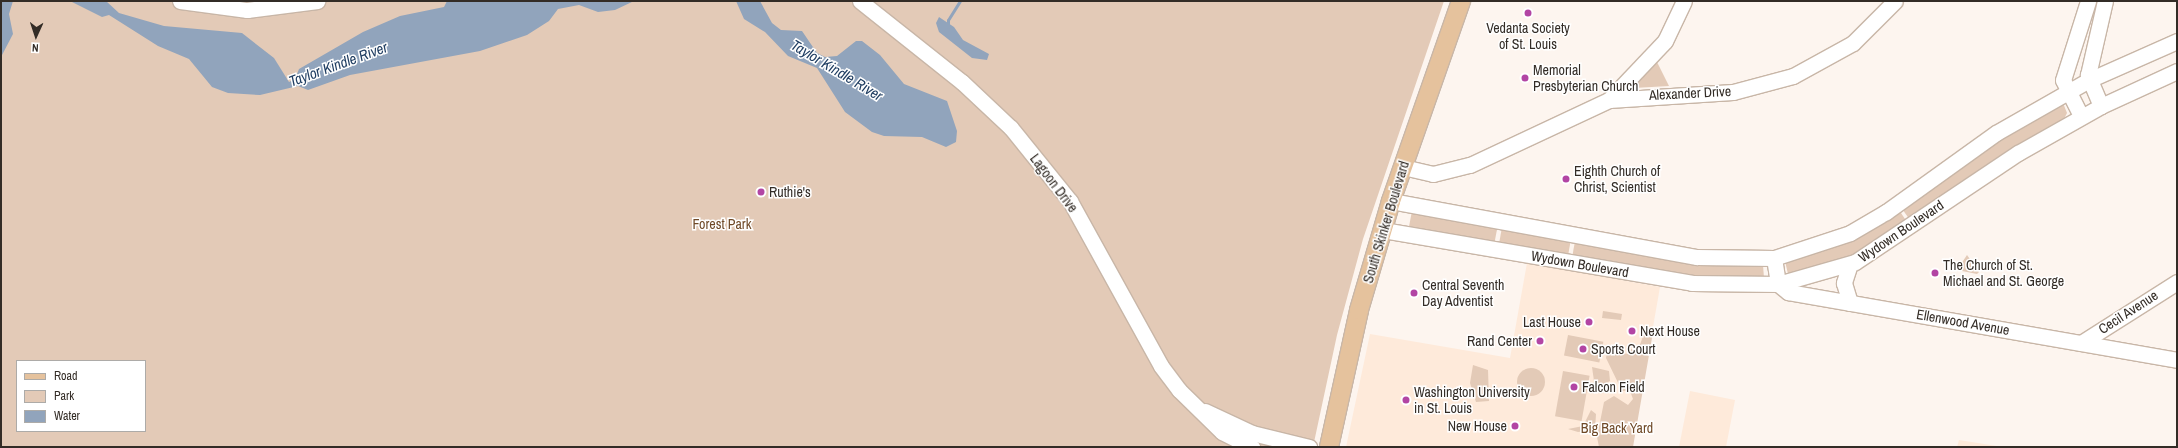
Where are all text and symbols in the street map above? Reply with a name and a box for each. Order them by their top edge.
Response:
marker: Vedanta Society of St. Louis [1523,8,1533,18]
north arrow [16,16,56,56]
place label: Vedanta Society of St. Louis [1486,20,1570,52]
water label: Taylor Kindle River [788,36,886,104]
water label: Taylor Kindle River [286,38,390,90]
text: N [32,41,39,55]
place label: Memorial Presbyterian Church [1533,62,1638,94]
marker: Memorial Presbyterian Church [1520,73,1530,83]
street label: Alexander Drive [1648,82,1732,104]
street label: Lagoon Drive [1027,150,1081,216]
street label: South Skinker Boulevard [1359,159,1413,285]
place label: Eighth Church of Christ, Scientist [1574,163,1660,196]
marker: Eighth Church of Christ, Scientist [1561,174,1571,184]
place label: Ruthie's [769,184,811,200]
marker: Ruthie's [756,187,766,197]
street label: Wydown Boulevard [1855,196,1947,266]
park label: Forest Park [693,216,751,232]
street label: Wydown Boulevard [1530,247,1630,281]
place label: The Church of St. Michael and St. George [1943,257,2064,290]
marker: The Church of St. Michael and St. George [1930,268,1940,278]
place label: Central Seventh Day Adventist [1422,277,1504,310]
street label: Cecil Avenue [2095,286,2161,338]
marker: Central Seventh Day Adventist [1409,288,1419,298]
street label: Ellenwood Avenue [1915,305,2011,339]
place label: Last House [1523,314,1581,330]
marker: Last House [1584,317,1594,327]
place label: Next House [1640,323,1700,339]
marker: Next House [1627,326,1637,336]
place label: Rand Center [1467,333,1532,349]
marker: Rand Center [1535,336,1545,346]
place label: Sports Court [1591,341,1655,357]
marker: Sports Court [1578,344,1588,354]
legend [16,360,146,432]
text: Road [54,368,78,384]
place label: Falcon Field [1582,379,1645,395]
marker: Falcon Field [1569,382,1579,392]
place label: Washington University in St. Louis [1414,384,1530,416]
text: Park [54,388,74,404]
marker: Washington University in St. Louis [1401,395,1411,405]
text: Water [54,408,80,424]
place label: New House [1448,418,1507,434]
park label: Big Back Yard [1581,420,1653,436]
marker: New House [1510,421,1520,431]

